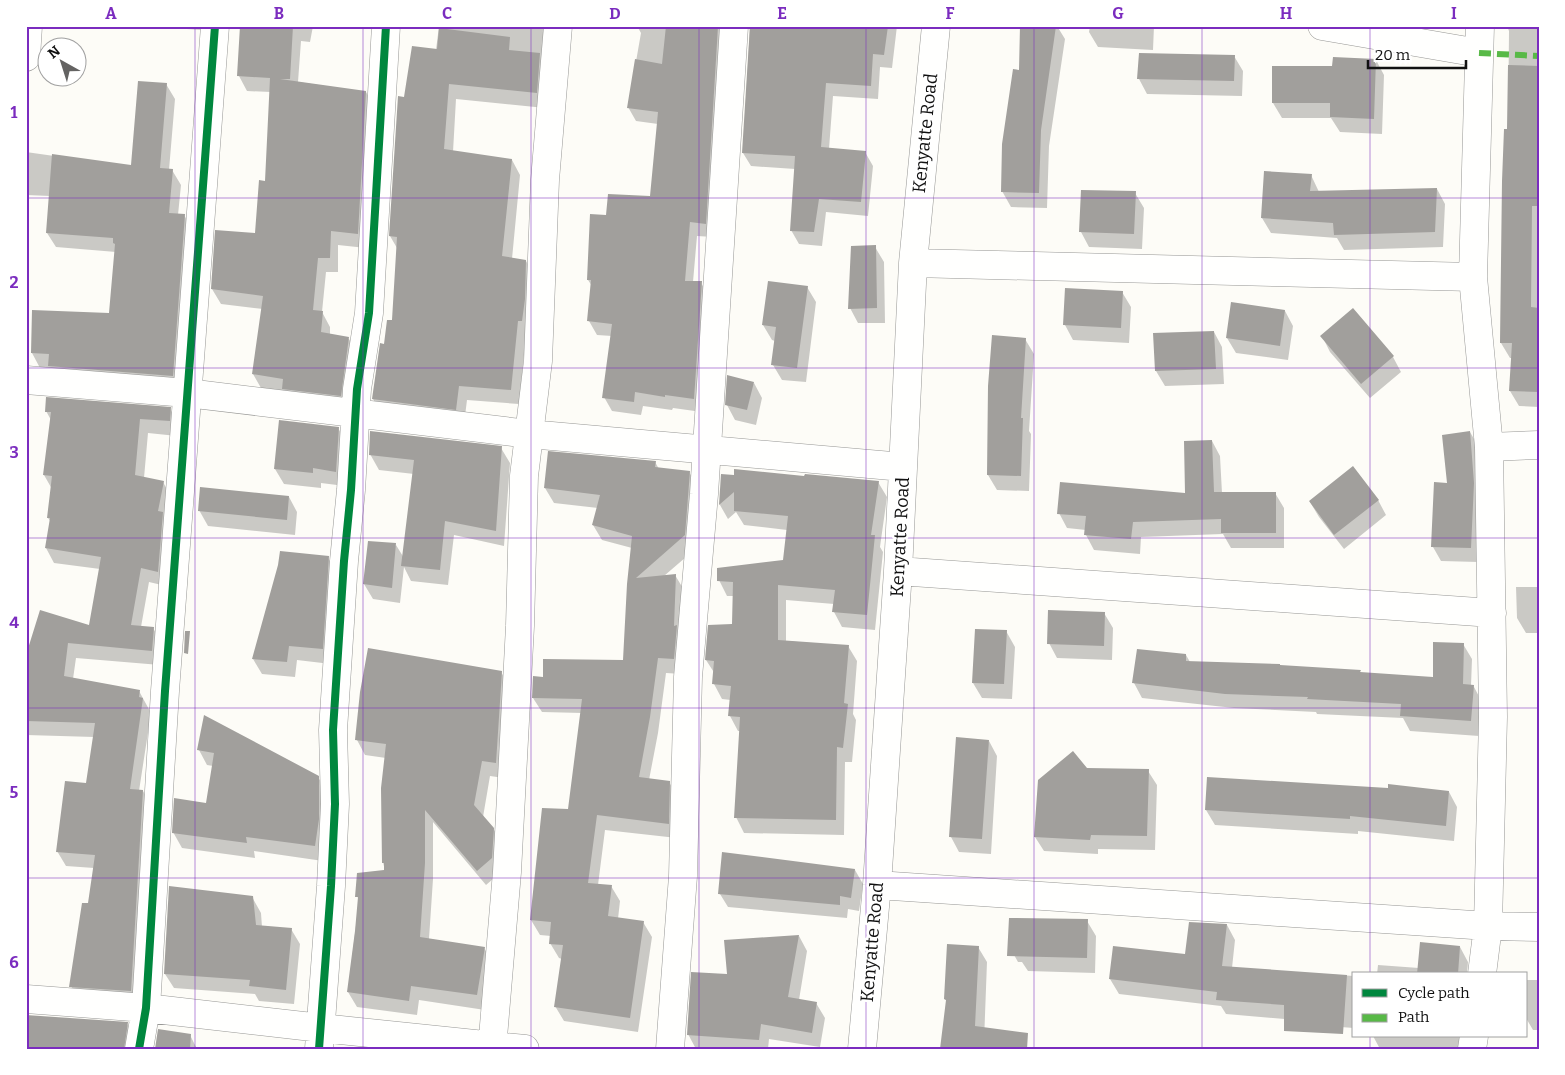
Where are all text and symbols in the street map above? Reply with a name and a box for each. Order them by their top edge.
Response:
text: A [105,4,117,23]
text: B [274,4,284,23]
text: C [442,4,452,23]
text: D [609,4,621,23]
text: E [777,4,787,23]
text: F [946,4,955,23]
text: G [1112,4,1124,23]
text: H [1280,4,1293,23]
text: I [1451,4,1457,23]
north arrow [38,38,88,88]
scale bar [1368,38,1465,70]
text: N [45,42,64,62]
text: 20 m [1375,46,1411,64]
street label: Kenyatte Road [908,72,942,194]
text: 1 [11,103,18,122]
text: 2 [9,273,19,292]
text: 3 [9,443,19,462]
street label: Kenyatte Road [886,476,914,598]
text: 4 [9,613,19,632]
text: 5 [10,783,19,802]
street label: Kenyatte Road [856,881,888,1003]
text: 6 [9,953,19,972]
legend [1352,972,1528,1038]
text: Cycle path [1398,984,1470,1002]
text: Path [1398,1008,1430,1026]

